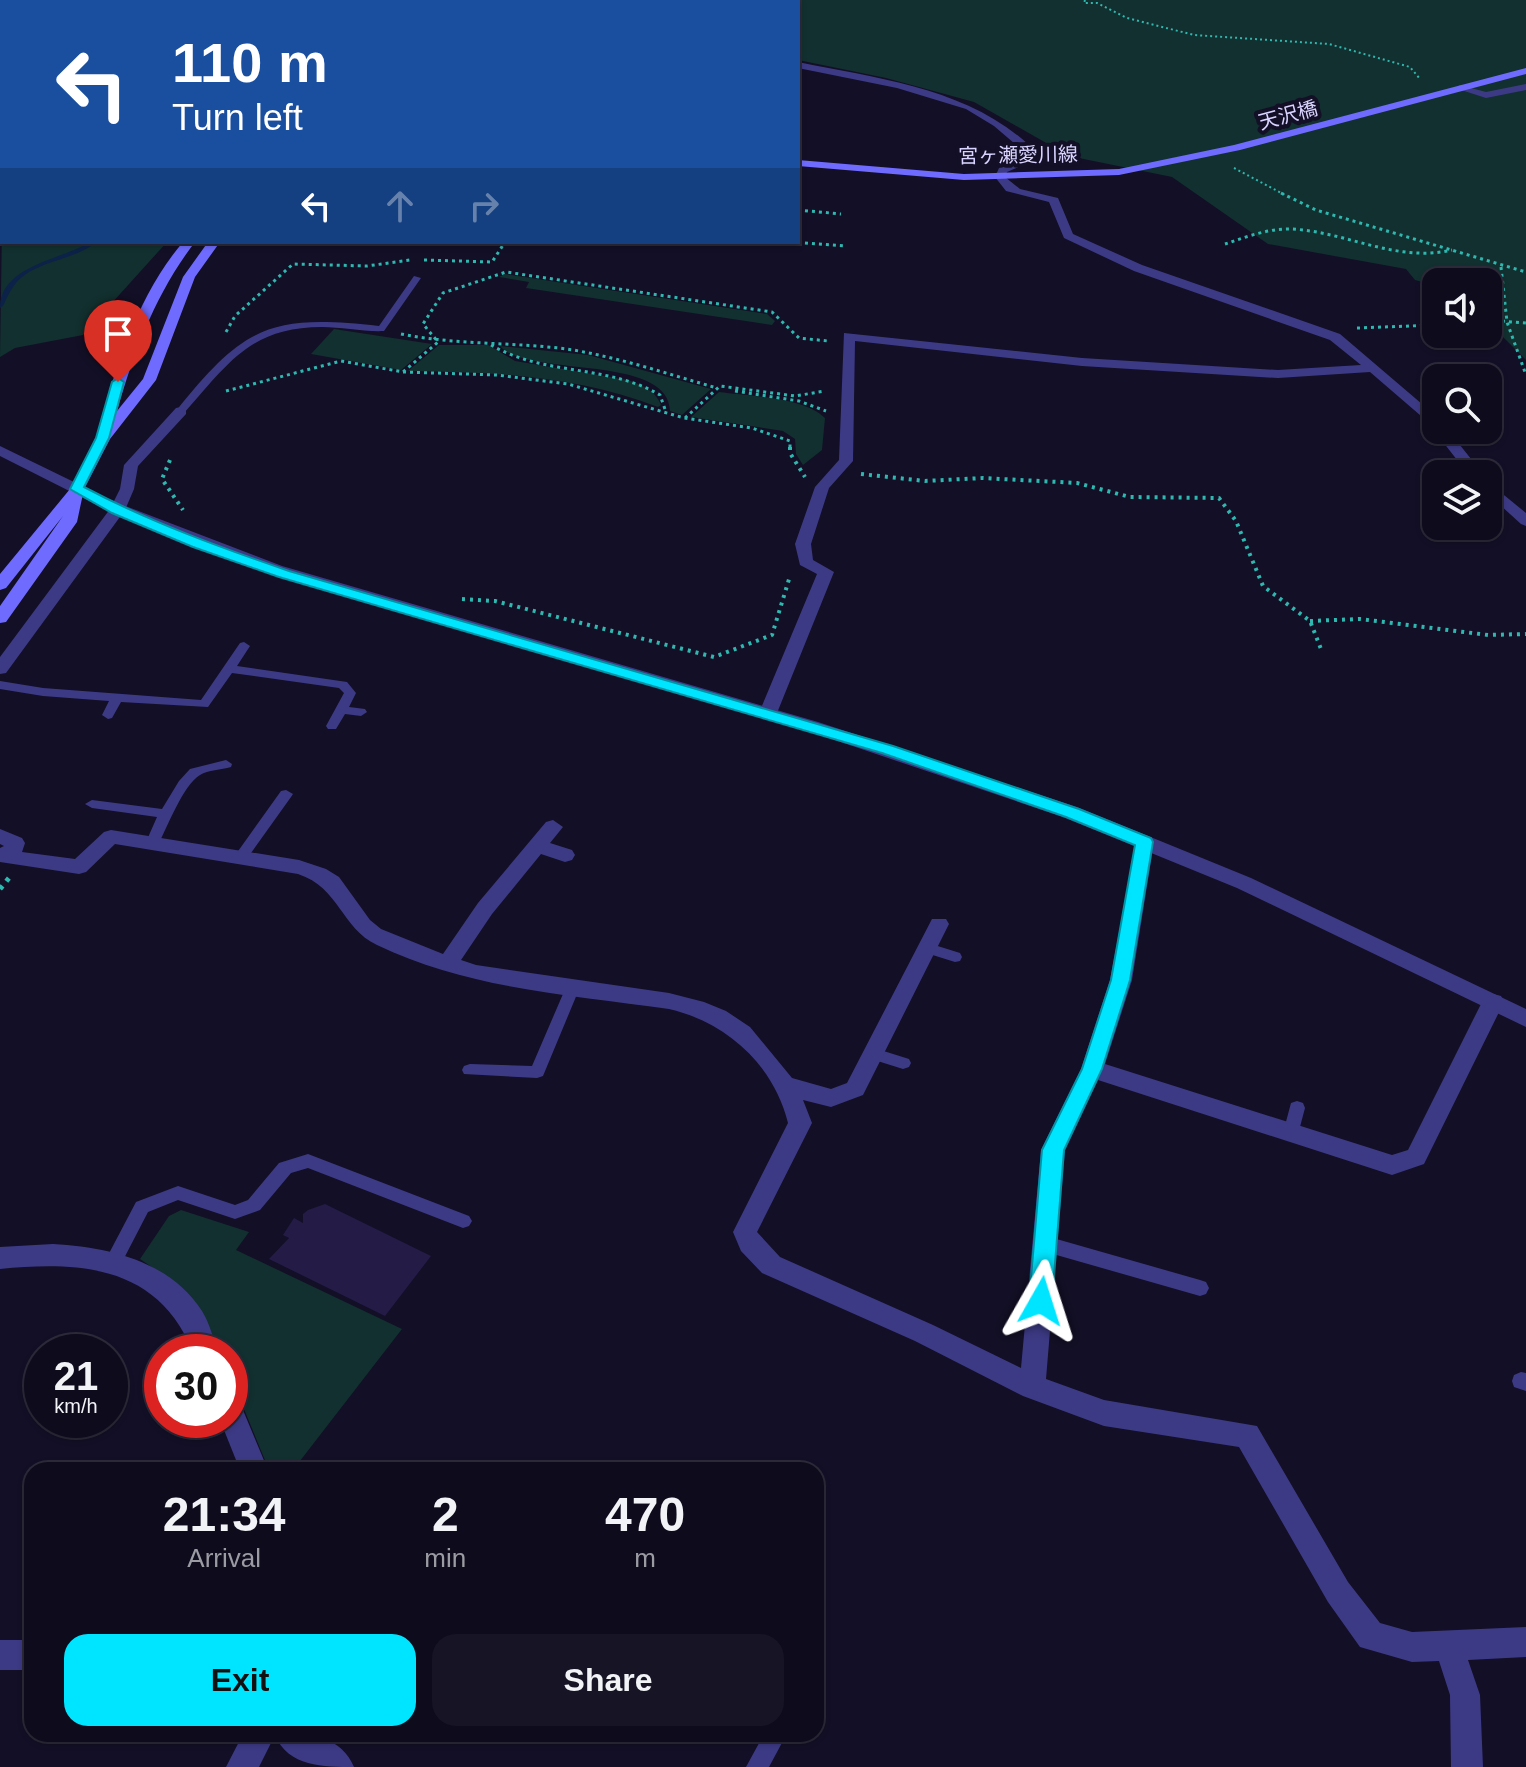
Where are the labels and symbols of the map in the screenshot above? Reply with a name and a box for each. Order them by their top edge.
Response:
street label: 天沢橋 [1256,97,1320,133]
street label: 宮ヶ瀬愛川線 [958,143,1078,167]
pin [84,300,152,382]
position arrow [999,1259,1083,1343]
speed limit sign: 30 [144,1334,248,1438]

